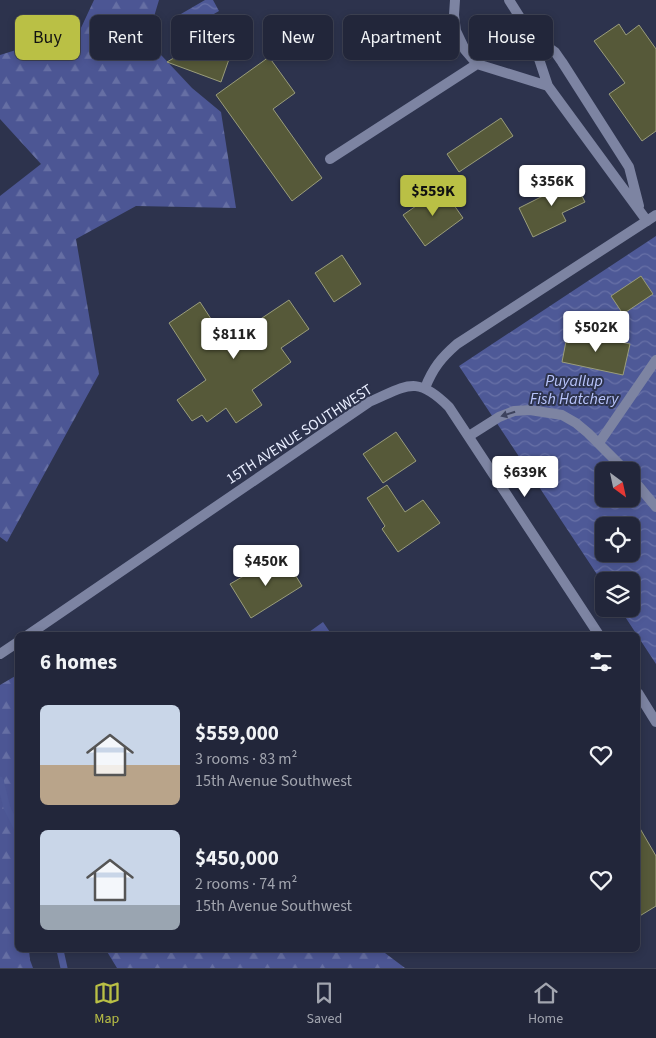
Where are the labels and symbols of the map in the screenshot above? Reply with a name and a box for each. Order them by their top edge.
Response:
pin: $356K [517,164,587,207]
pin: $559K [398,174,468,217]
pin: $502K [561,310,631,353]
pin: $811K [199,318,269,360]
water label: Puyallup Fish Hatchery [530,370,619,410]
street label: 15TH AVENUE SOUTHWEST [222,379,376,490]
one-way arrow [501,410,516,418]
pin: $639K [490,456,560,498]
north arrow [595,462,640,508]
pin: $450K [231,544,301,587]

